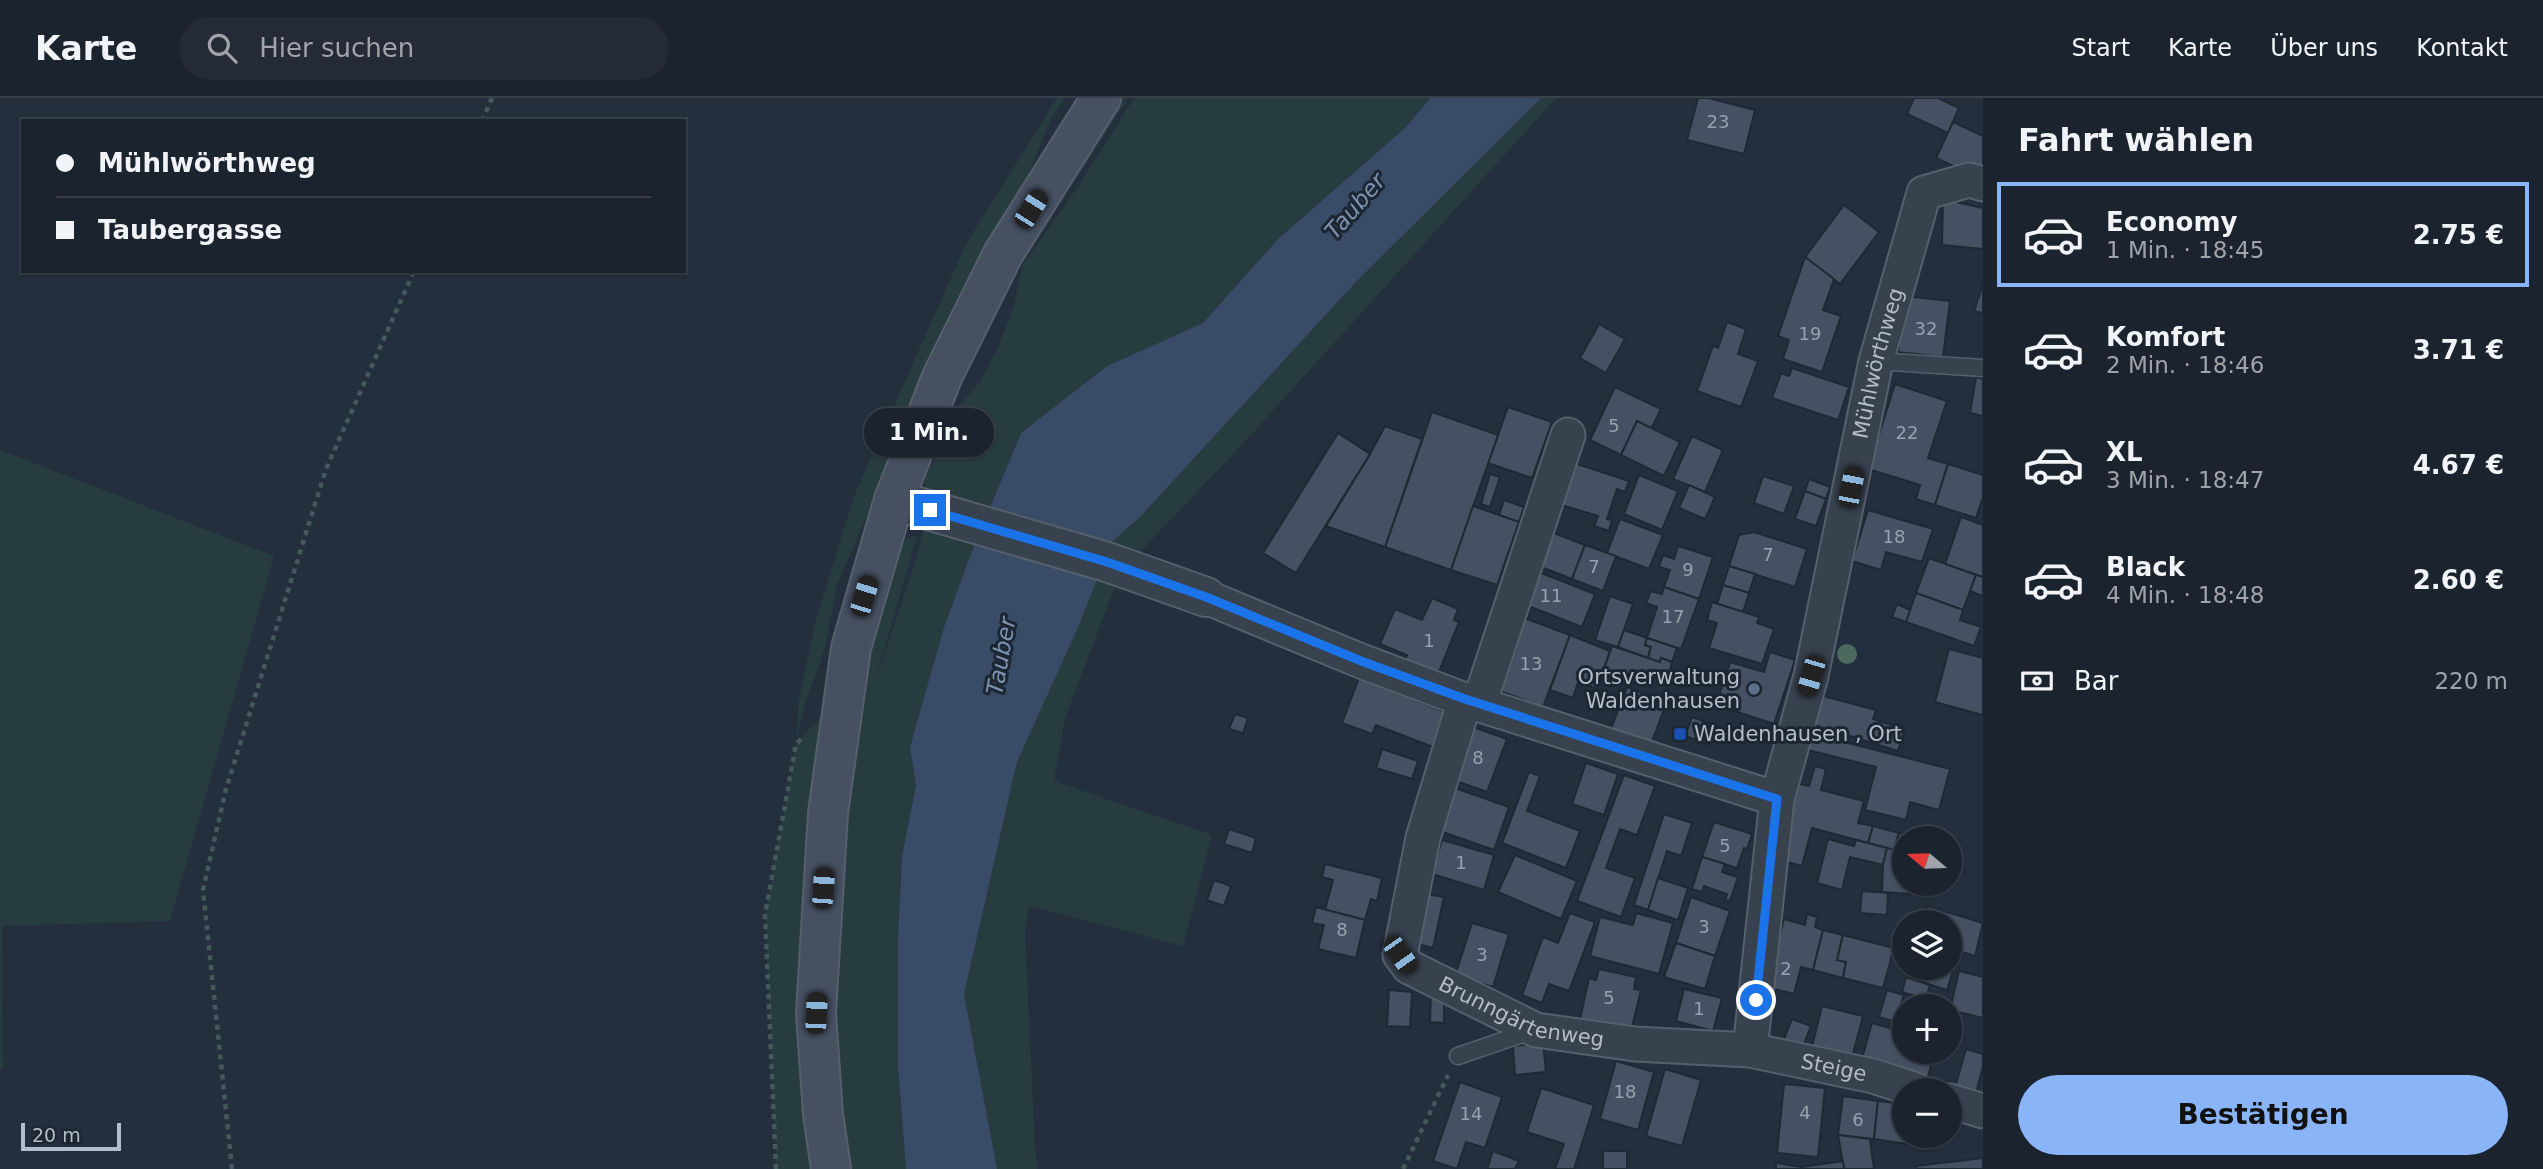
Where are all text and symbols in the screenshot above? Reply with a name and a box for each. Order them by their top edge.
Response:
search box [179,17,669,80]
text: Karte [35,29,137,68]
icon: search [203,29,241,67]
text: Hier suchen [259,33,414,63]
text: Start [2071,34,2130,62]
text: Karte [2168,34,2232,62]
text: Über uns [2270,34,2378,62]
text: Kontakt [2416,34,2508,62]
house number: 23 [1707,111,1729,132]
text: Fahrt wählen [2018,121,2254,159]
text: Mühlwörthweg [98,148,316,178]
water label: Tauber [1319,167,1392,244]
car [1011,186,1052,232]
icon: car [2022,203,2085,266]
text: Economy [2106,207,2237,237]
text: Taubergasse [98,215,282,245]
text: 2.75 € [2413,220,2504,250]
text: 1 Min. · 18:45 [2106,237,2264,263]
street label: Mühlwörthweg [1848,285,1908,441]
house number: 32 [1915,318,1937,339]
icon: car [2022,318,2085,381]
text: Komfort [2106,322,2225,352]
house number: 19 [1799,323,1821,344]
text: 3.71 € [2413,335,2504,365]
text: 2 Min. · 18:46 [2106,352,2264,378]
callout: 1 Min. [865,408,995,458]
house number: 5 [1608,415,1620,436]
text: 1 Min. [889,419,969,445]
house number: 22 [1896,422,1918,443]
icon: car [2022,433,2085,496]
text: XL [2106,437,2143,467]
text: 4.67 € [2413,450,2504,480]
car [1837,464,1866,510]
text: 3 Min. · 18:47 [2106,467,2264,493]
route end [914,494,946,526]
house number: 18 [1883,526,1905,547]
house number: 7 [1762,544,1774,565]
icon: car [2022,548,2085,611]
text: Black [2106,552,2185,582]
house number: 7 [1588,556,1600,577]
house number: 9 [1682,559,1694,580]
text: 2.60 € [2413,565,2504,595]
car [848,573,881,619]
text: 4 Min. · 18:48 [2106,582,2264,608]
house number: 11 [1540,585,1562,606]
house number: 17 [1662,606,1684,627]
water label: Tauber [981,614,1021,697]
house number: 1 [1423,630,1435,651]
house number: 13 [1520,653,1542,674]
car [1796,653,1827,699]
icon: cash [2018,662,2056,700]
place label: Ortsverwaltung Waldenhausen [1578,665,1740,713]
text: Bar [2074,666,2118,696]
text: 220 m [2434,668,2508,694]
marker: Ortsverwaltung Waldenhausen [1746,681,1762,697]
place label: Waldenhausen , Ort [1694,722,1902,746]
marker: Waldenhausen , Ort [1672,726,1688,742]
house number: 8 [1472,747,1484,768]
north arrow [1892,826,1962,896]
map controls [1892,826,1962,1148]
house number: 5 [1719,835,1731,856]
house number: 1 [1455,852,1467,873]
car [812,866,835,910]
button: layers [1892,910,1962,980]
house number: 3 [1698,916,1710,937]
house number: 8 [1336,919,1348,940]
car [1380,932,1421,978]
house number: 3 [1476,944,1488,965]
house number: 2 [1780,958,1792,979]
street label: Brunngärtenweg [1435,972,1606,1051]
route start [1740,984,1772,1016]
house number: 5 [1603,987,1615,1008]
car [805,991,828,1035]
button: + [1892,994,1962,1064]
house number: 1 [1693,998,1705,1019]
street label: Steige [1799,1049,1869,1086]
button: Bestätigen [2018,1075,2508,1155]
button: − [1892,1078,1962,1148]
house number: 18 [1614,1081,1636,1102]
house number: 4 [1799,1102,1811,1123]
house number: 14 [1460,1103,1482,1124]
house number: 6 [1852,1109,1864,1130]
scale bar [21,1120,121,1152]
text: 20 m [32,1124,81,1146]

